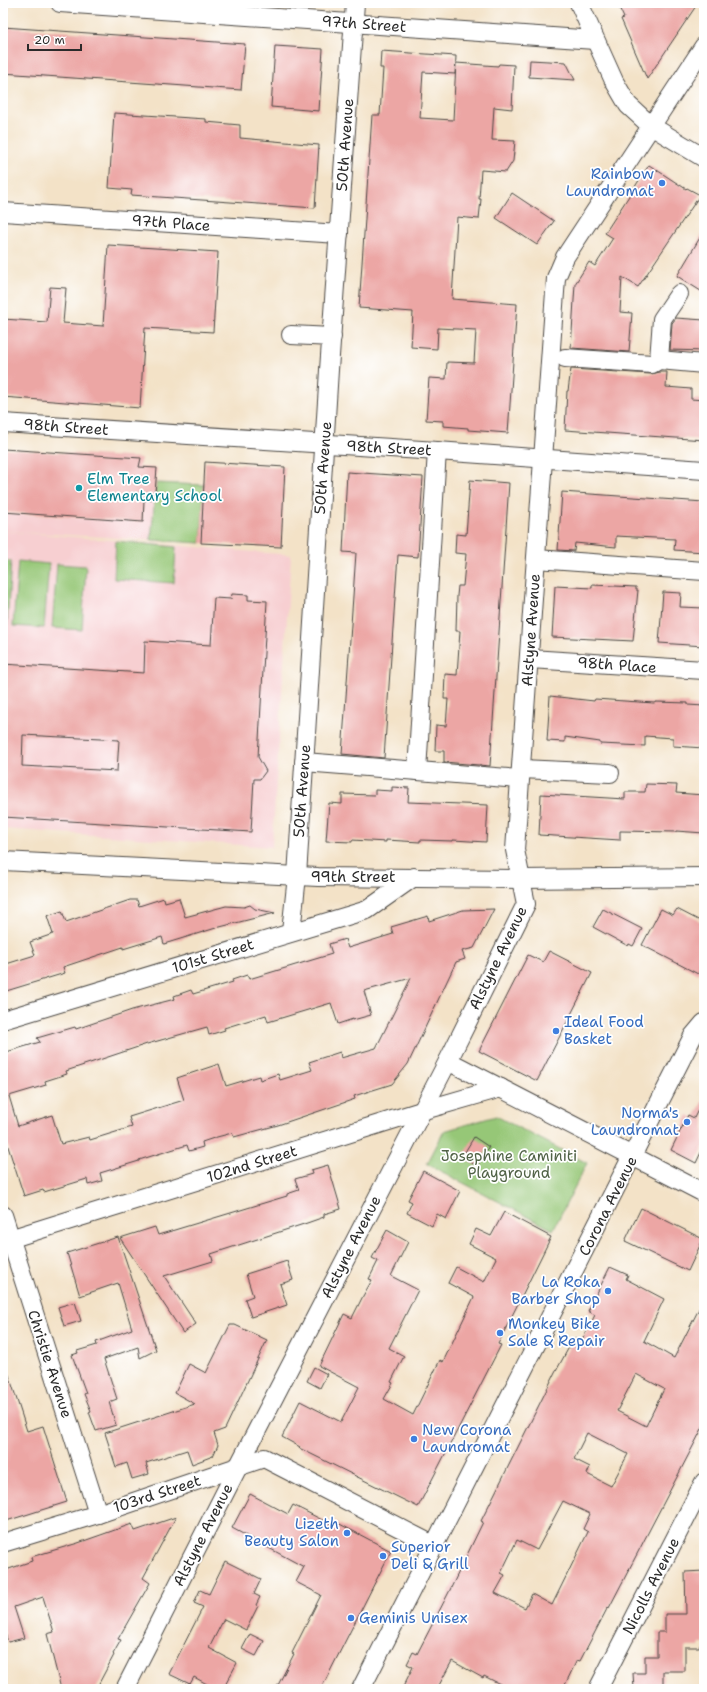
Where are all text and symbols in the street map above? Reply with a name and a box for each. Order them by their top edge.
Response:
street label: 97th Street [321,11,407,37]
scale bar [28,26,81,52]
text: 20 m [34,32,65,48]
street label: 50th Avenue [332,98,358,192]
place label: Rainbow Laundromat [566,164,654,201]
marker: Rainbow Laundromat [657,178,667,188]
street label: 97th Place [131,210,211,236]
street label: 98th Street [23,414,109,440]
street label: 50th Avenue [310,421,336,515]
street label: 98th Street [346,436,432,460]
place label: Elm Tree Elementary School [87,469,223,506]
marker: Elm Tree Elementary School [74,483,84,493]
street label: Alstyne Avenue [517,573,545,687]
street label: 98th Place [577,652,657,678]
street label: 50th Avenue [289,744,315,838]
street label: 99th Street [310,867,396,887]
street label: Alstyne Avenue [464,903,532,1013]
street label: 101st Street [170,934,256,978]
place label: Ideal Food Basket [564,1012,644,1049]
marker: Ideal Food Basket [551,1026,561,1036]
place label: Norma's Laundromat [591,1103,679,1140]
marker: Norma's Laundromat [682,1117,692,1127]
street label: 102nd Street [204,1141,300,1187]
park label: Josephine Caminiti Playground [441,1146,577,1183]
street label: Corona Avenue [574,1153,642,1259]
street label: Alstyne Avenue [316,1192,386,1302]
place label: La Roka Barber Shop [511,1272,601,1309]
marker: La Roka Barber Shop [603,1286,613,1296]
street label: Christie Avenue [23,1307,77,1421]
place label: Monkey Bike Sale & Repair [508,1314,605,1351]
marker: Monkey Bike Sale & Repair [495,1328,505,1338]
place label: New Corona Laundromat [422,1420,512,1457]
marker: New Corona Laundromat [409,1434,419,1444]
street label: 103rd Street [111,1470,203,1518]
street label: Alstyne Avenue [168,1480,238,1590]
place label: Lizeth Beauty Salon [244,1514,339,1551]
marker: Lizeth Beauty Salon [342,1528,352,1538]
street label: Nicolls Avenue [618,1534,684,1638]
place label: Superior Deli & Grill [391,1537,469,1574]
marker: Superior Deli & Grill [378,1551,388,1561]
place label: Geminis Unisex [359,1608,468,1628]
marker: Geminis Unisex [346,1613,356,1623]

